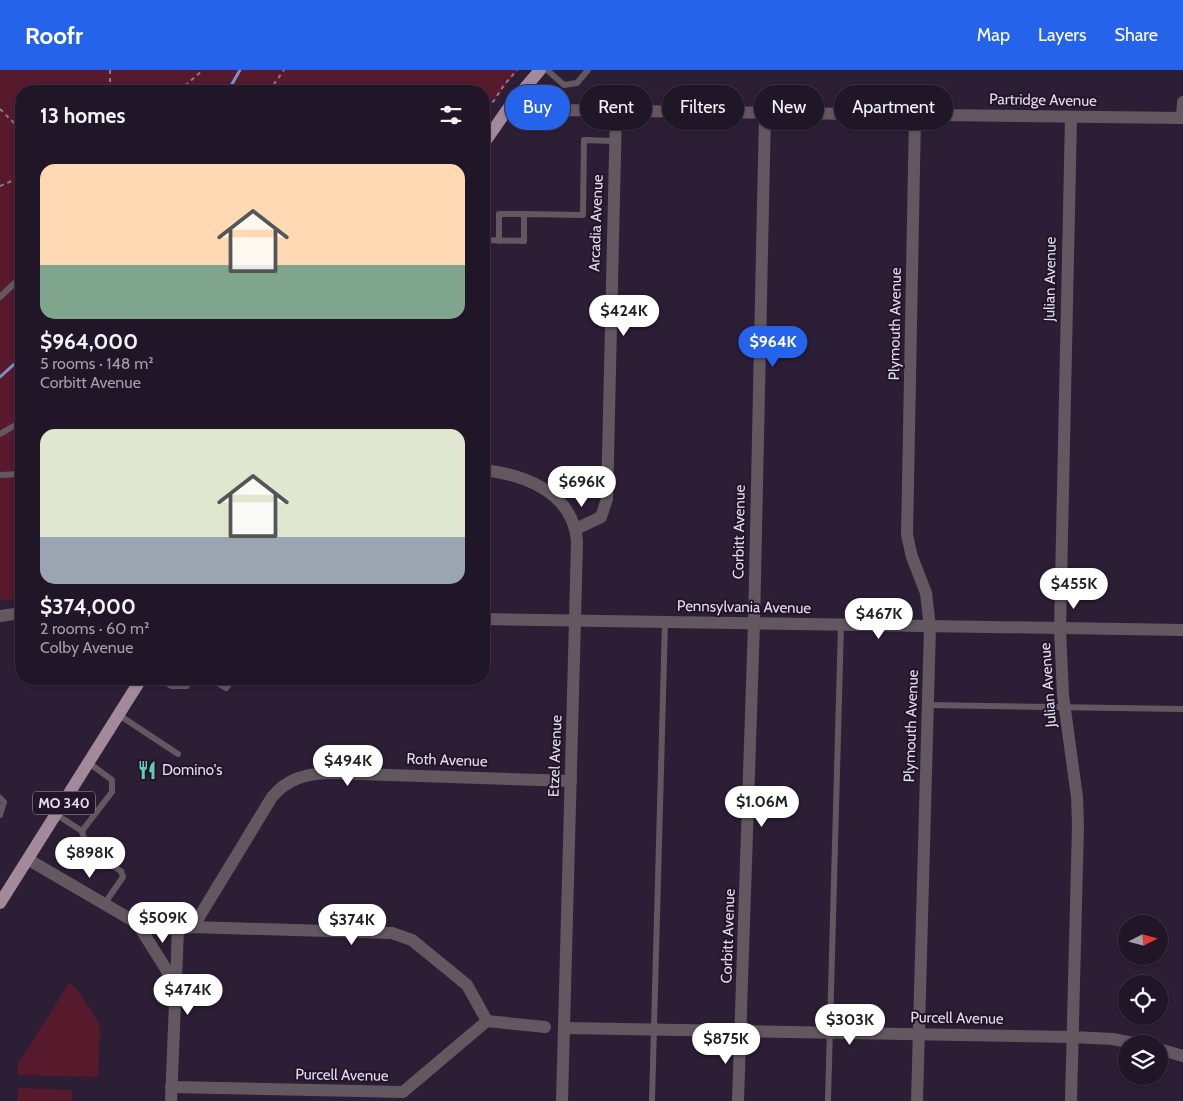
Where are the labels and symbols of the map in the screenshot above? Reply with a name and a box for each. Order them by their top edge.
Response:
street label: Partridge Avenue [989,90,1097,110]
street label: Arcadia Avenue [585,174,607,272]
street label: Julian Avenue [1040,236,1060,323]
street label: Plymouth Avenue [885,267,905,381]
pin: $424K [589,294,659,337]
pin: $964K [738,326,808,368]
pin: $696K [547,466,617,508]
street label: Corbitt Avenue [729,484,749,579]
pin: $455K [1039,568,1109,610]
street label: Pennsylvania Avenue [677,597,812,617]
pin: $467K [844,598,914,640]
street label: Julian Avenue [1036,642,1060,729]
street label: Plymouth Avenue [900,669,922,783]
street label: Etzel Avenue [545,714,565,797]
pin: $494K [313,744,383,787]
street label: Roth Avenue [406,750,488,770]
restaurant icon: Domino's [136,759,158,781]
place label: Domino's [162,761,222,779]
pin: $1.06M [721,786,803,828]
road number: MO 340 [33,791,95,814]
pin: $898K [55,836,125,879]
street label: Corbitt Avenue [717,888,739,984]
pin: $509K [128,902,198,944]
pin: $374K [317,904,387,946]
north arrow [1118,915,1168,965]
pin: $474K [153,974,223,1016]
pin: $303K [815,1004,885,1046]
street label: Purcell Avenue [910,1008,1004,1028]
pin: $875K [691,1022,761,1065]
street label: Purcell Avenue [295,1065,389,1085]

